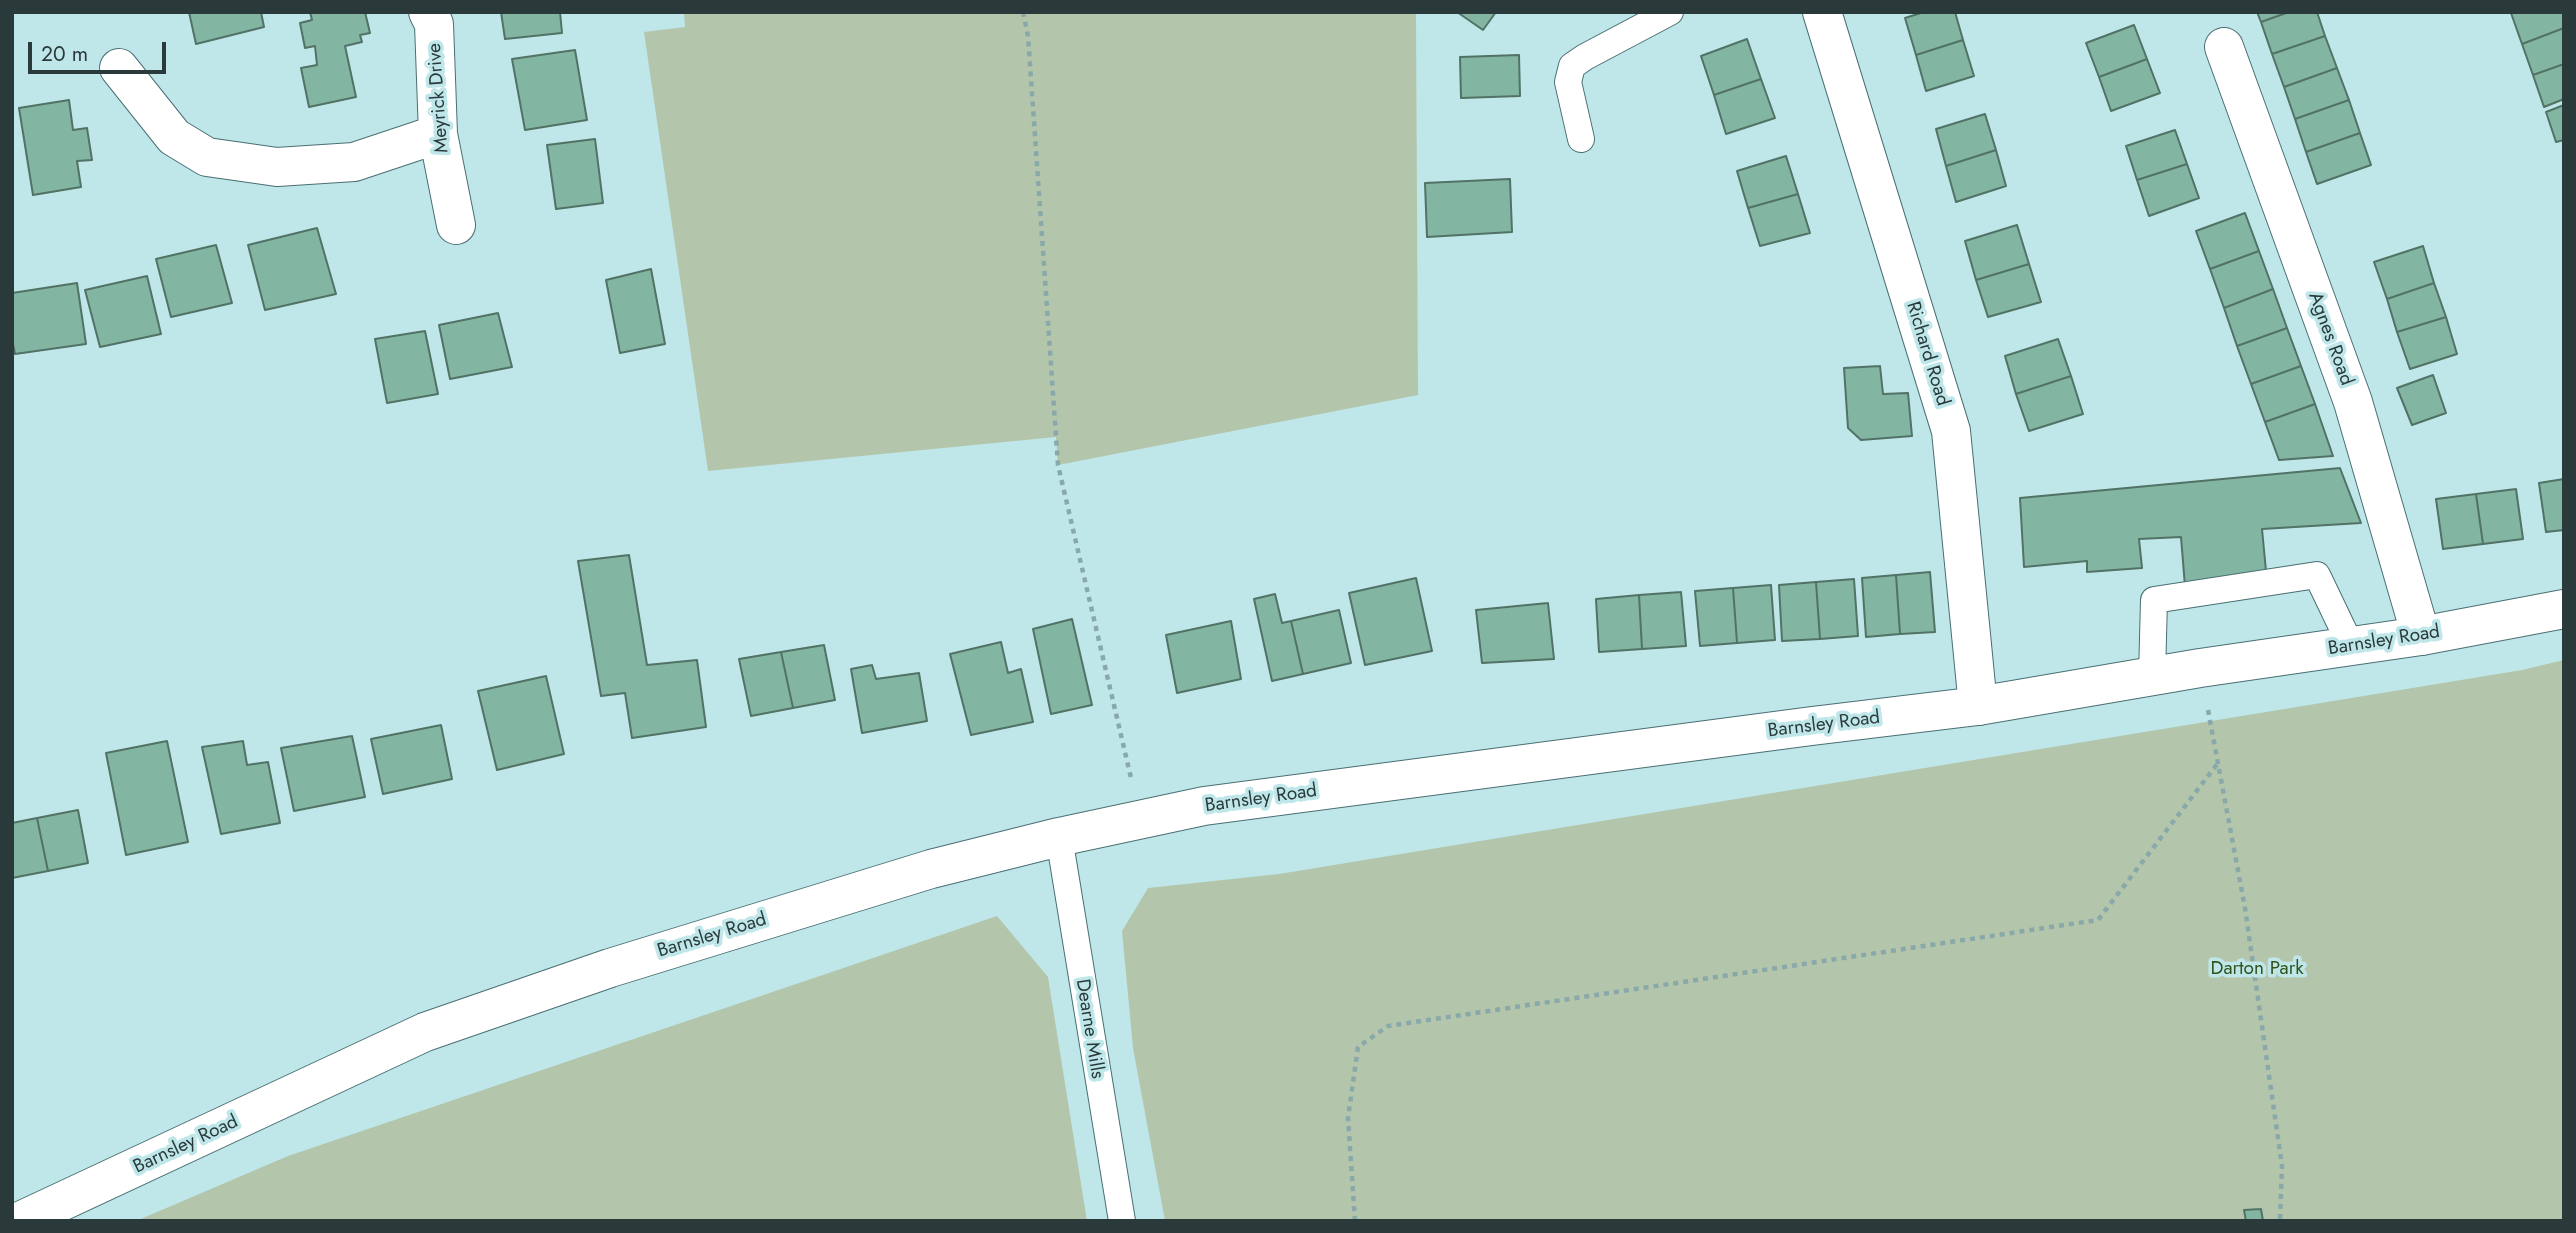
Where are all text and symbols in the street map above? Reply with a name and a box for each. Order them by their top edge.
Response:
scale bar [32,28,170,72]
text: 20 m [41,39,88,69]
street label: Meyrick Drive [424,42,454,154]
street label: Agnes Road [2303,289,2357,389]
street label: Richard Road [1900,299,1954,409]
street label: Barnsley Road [2327,621,2441,661]
street label: Barnsley Road [1767,707,1881,743]
street label: Barnsley Road [1204,780,1318,818]
street label: Barnsley Road [655,909,769,963]
park label: Darton Park [2210,958,2304,980]
street label: Dearne Mills [1070,978,1108,1080]
street label: Barnsley Road [130,1111,242,1179]

